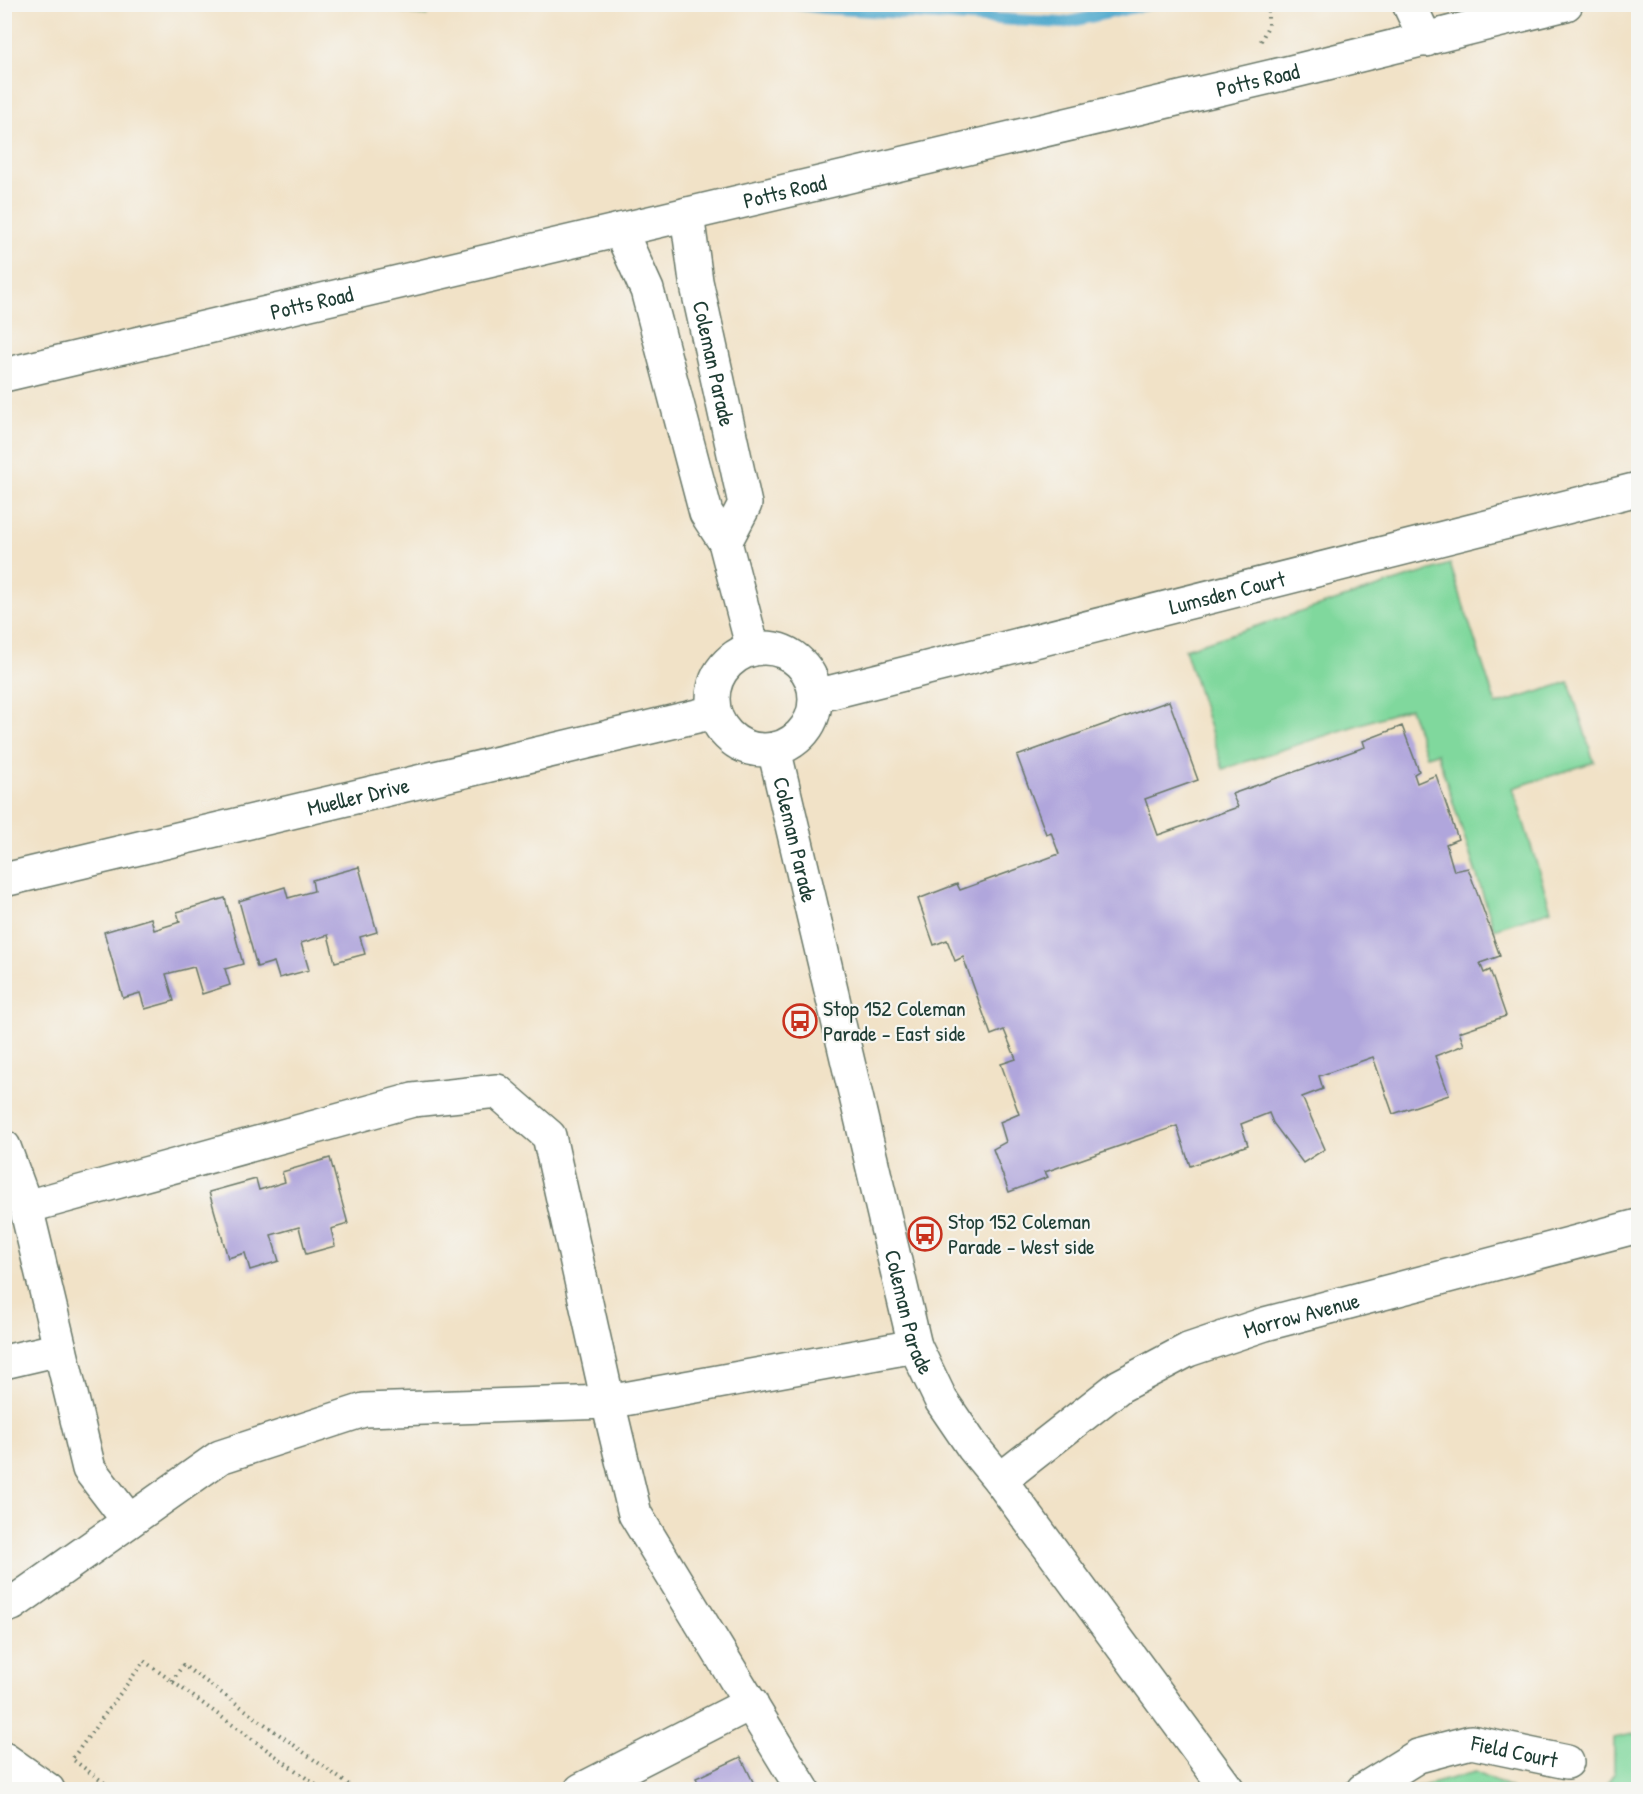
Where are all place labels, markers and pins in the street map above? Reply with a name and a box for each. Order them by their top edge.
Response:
place label: Stop 152 Coleman Parade - East side [823,993,966,1048]
bus stop icon: Stop 152 Coleman Parade - East side [782,1003,818,1039]
place label: Stop 152 Coleman Parade - West side [948,1206,1095,1261]
bus stop icon: Stop 152 Coleman Parade - West side [907,1216,943,1252]

